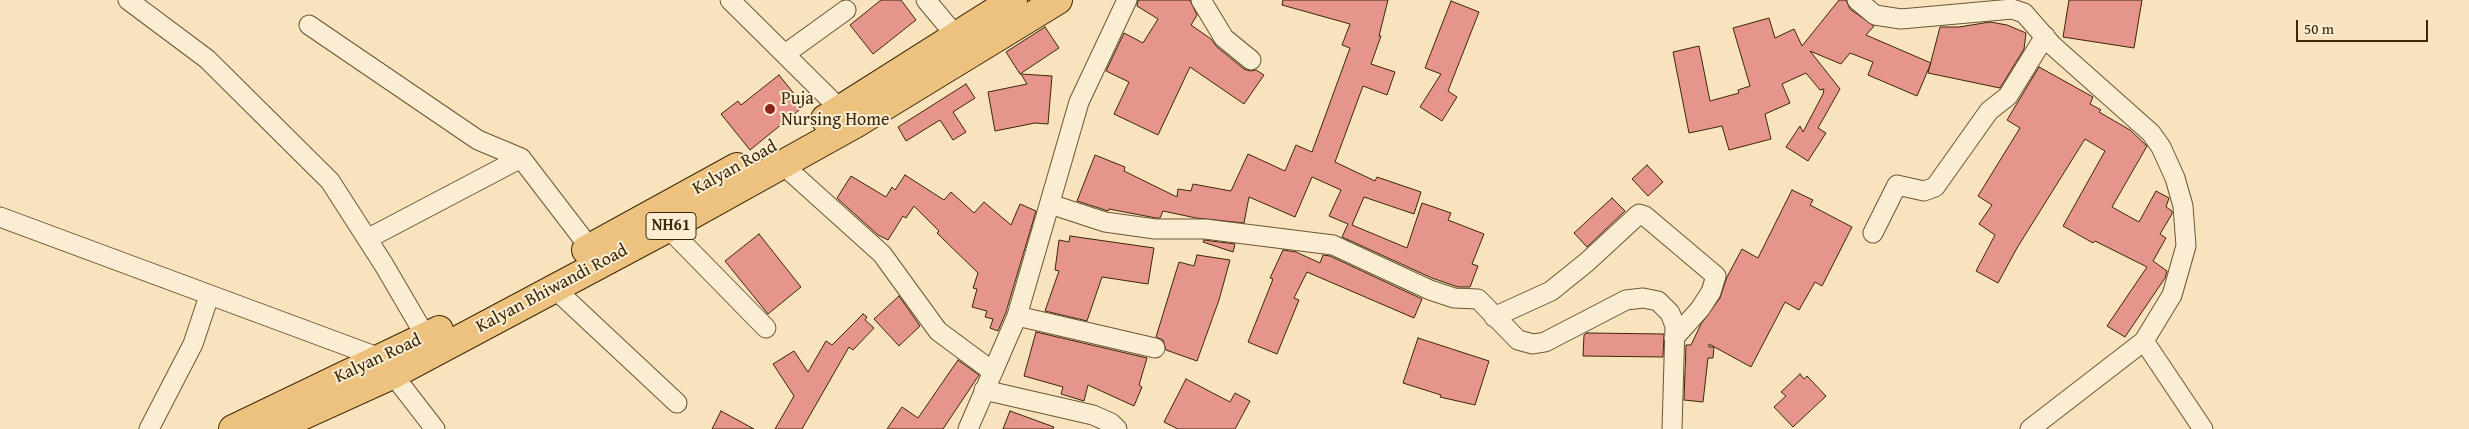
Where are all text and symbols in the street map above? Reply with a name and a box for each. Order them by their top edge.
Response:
scale bar [2299,10,2432,42]
text: 50 m [2304,18,2334,39]
place label: Puja Nursing Home [781,88,889,130]
marker: Puja Nursing Home [763,102,777,116]
street label: Kalyan Road [689,136,781,200]
road number: NH61 [646,212,696,240]
street label: Kalyan Bhiwandi Road [473,240,631,338]
street label: Kalyan Road [331,330,425,388]

